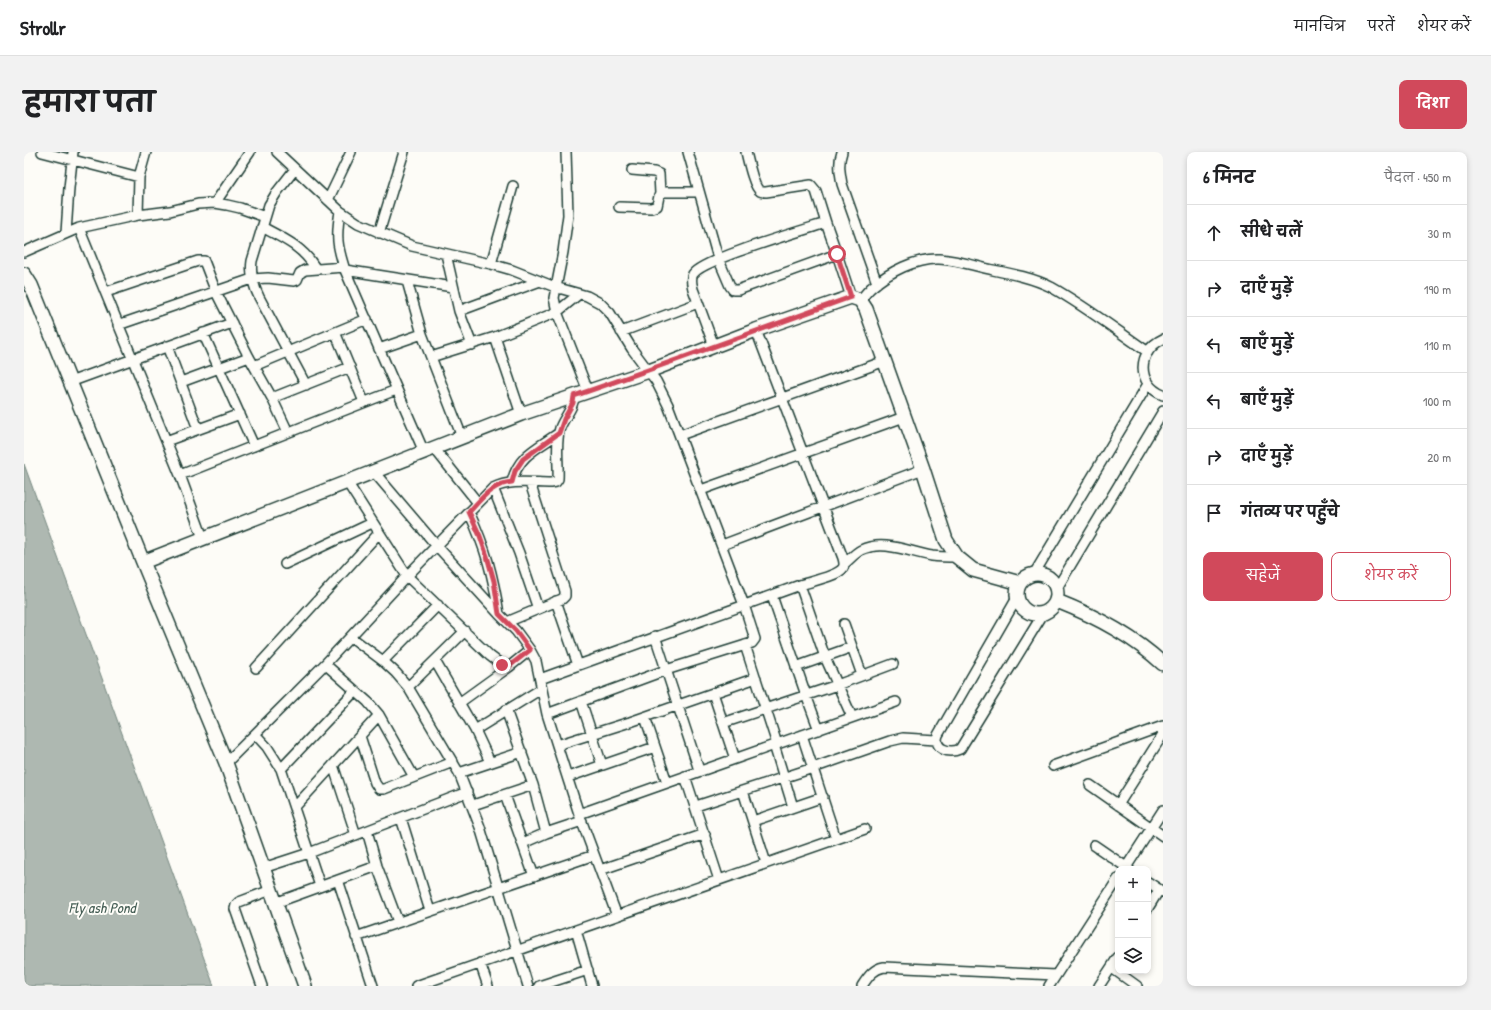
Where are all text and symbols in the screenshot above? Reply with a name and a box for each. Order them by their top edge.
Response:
text: Strollr [20,15,66,41]
text: मानचित्र [1294,16,1345,35]
text: परतें [1367,16,1395,35]
text: शेयर करें [1417,16,1471,35]
button: दिशा [1399,80,1467,129]
text: हमारा पता [24,83,155,121]
text: 6 मिनट [1203,165,1255,188]
text: पैदल · 450 m [1384,168,1451,186]
text: सीधे चलें [1241,221,1302,242]
icon: ahead [1203,222,1225,244]
text: 30 m [1428,224,1451,242]
route start [828,245,846,263]
text: दाएँ मुड़ें [1241,277,1293,298]
icon: right [1203,278,1225,300]
text: 190 m [1424,280,1451,298]
text: बाएँ मुड़ें [1241,333,1293,354]
icon: left [1203,334,1225,356]
text: 110 m [1424,336,1451,354]
text: बाएँ मुड़ें [1241,389,1293,410]
icon: left [1203,390,1225,412]
text: 100 m [1423,392,1451,410]
text: दाएँ मुड़ें [1241,445,1293,466]
icon: right [1203,446,1225,468]
text: 20 m [1427,448,1451,466]
text: गंतव्य पर पहुँचे [1241,501,1339,522]
icon: arrive [1203,502,1225,524]
button: सहेजें [1203,552,1323,601]
button: शेयर करें [1331,552,1451,601]
route end [493,656,511,674]
map controls [1115,866,1151,974]
button: + [1115,866,1151,902]
water label: Fly ash Pond [69,897,137,918]
button: − [1115,902,1151,938]
button: layers [1115,938,1151,974]

